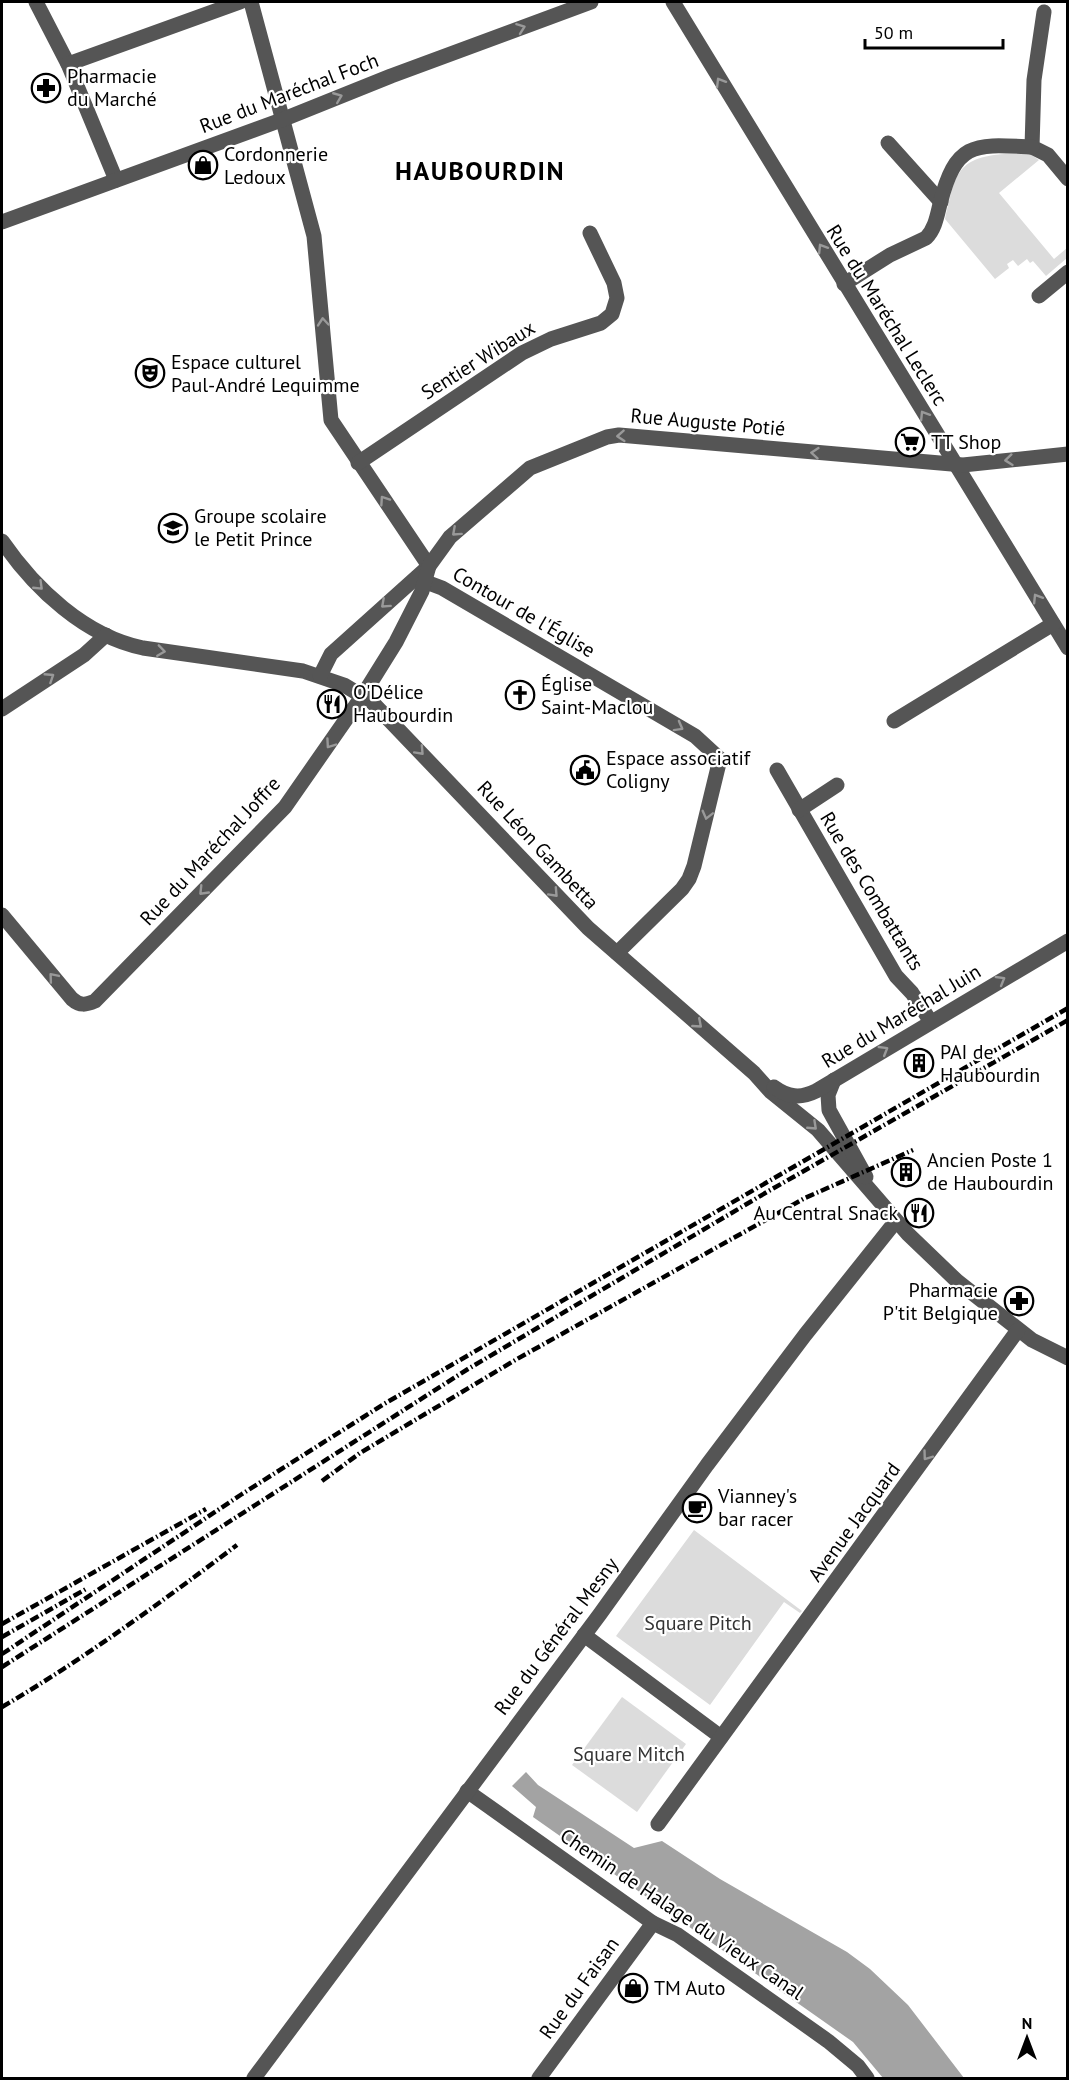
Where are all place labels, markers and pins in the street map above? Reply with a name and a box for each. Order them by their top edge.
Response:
place label: Pharmacie du Marché [67,63,157,112]
pharmacy icon: Pharmacie du Marché [30,72,62,104]
place label: Cordonnerie Ledoux [224,141,328,190]
shop icon: Cordonnerie Ledoux [187,149,219,181]
place label: Espace culturel Paul-André Lequimme [171,349,360,398]
theatre icon: Espace culturel Paul-André Lequimme [134,357,166,389]
supermarket icon: TT Shop [894,426,926,458]
place label: TT Shop [931,429,1001,455]
place label: Groupe scolaire le Petit Prince [194,503,327,552]
school or university icon: Groupe scolaire le Petit Prince [157,512,189,544]
place label: Église Saint-Maclou [541,671,653,720]
place label: O'Délice Haubourdin [353,679,453,728]
church icon: Église Saint-Maclou [504,679,536,711]
restaurant icon: O'Délice Haubourdin [316,688,348,720]
place label: Espace associatif Coligny [606,745,752,794]
public building icon: Espace associatif Coligny [569,754,601,786]
place label: PAI de Haubourdin [940,1039,1040,1088]
building icon: PAI de Haubourdin [903,1047,935,1079]
place label: Ancien Poste 1 de Haubourdin [927,1147,1054,1196]
building icon: Ancien Poste 1 de Haubourdin [890,1156,922,1188]
restaurant icon: Au Central Snack [903,1197,935,1229]
place label: Au Central Snack [754,1200,898,1226]
place label: Pharmacie P'tit Belgique [883,1277,998,1326]
pharmacy icon: Pharmacie P'tit Belgique [1003,1285,1035,1317]
place label: Vianney's bar racer [717,1483,797,1532]
cafe icon: Vianney's bar racer [681,1492,713,1524]
shop icon: TM Auto [617,1972,649,2004]
place label: TM Auto [654,1975,725,2001]

